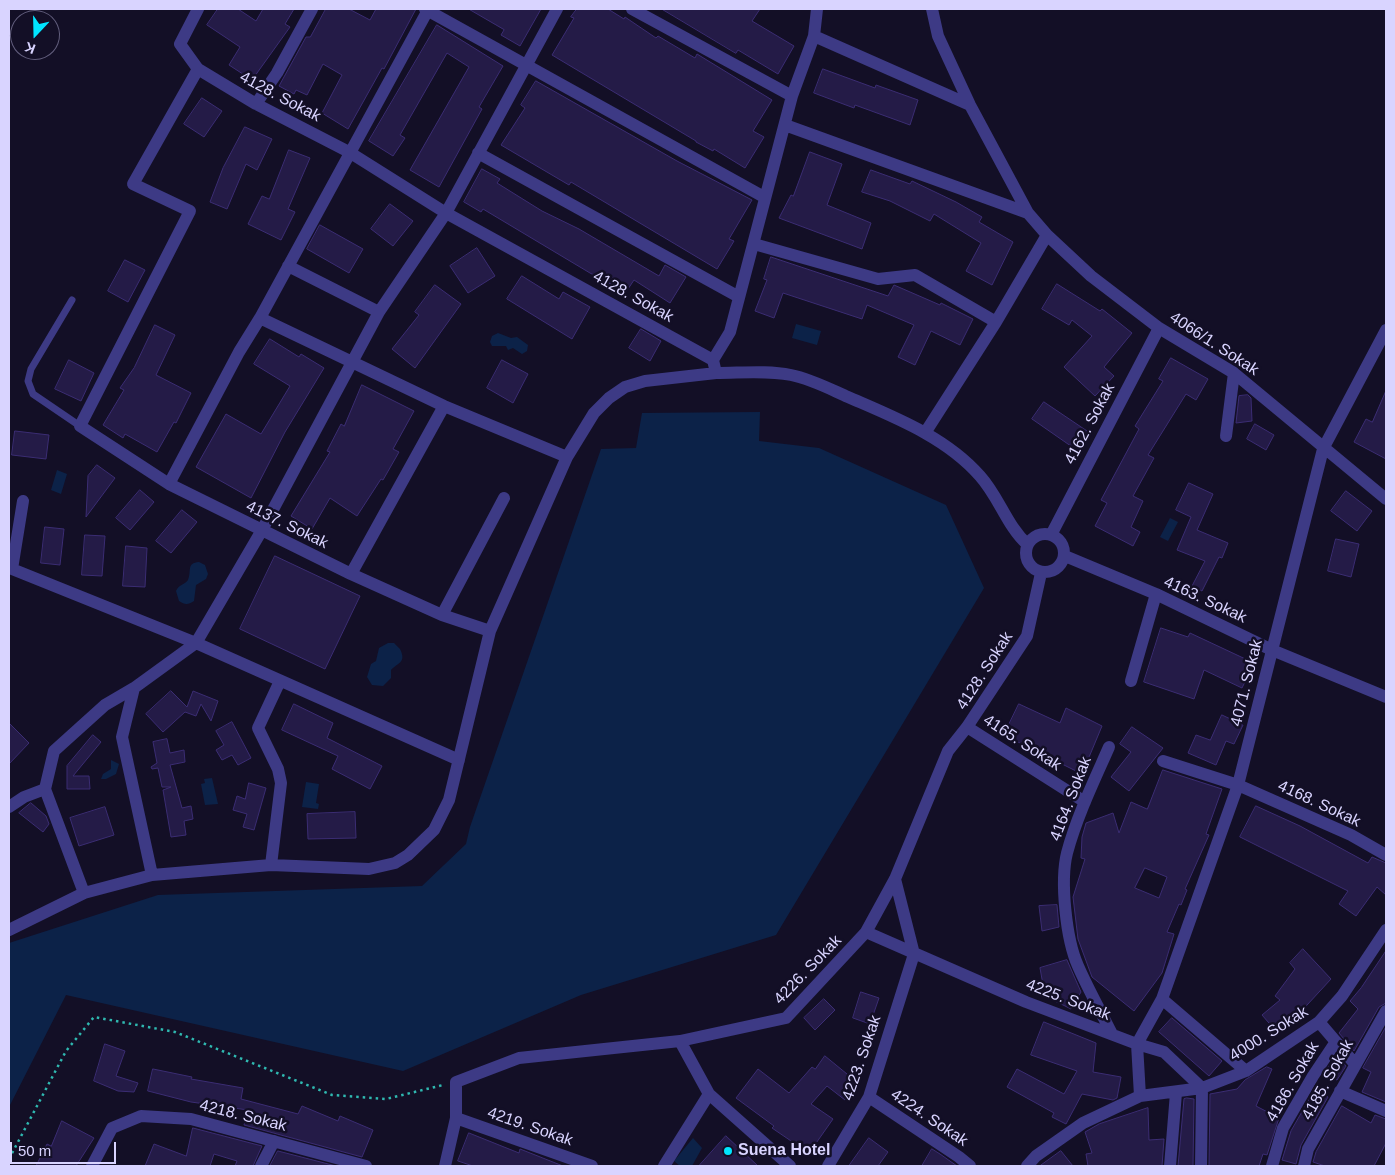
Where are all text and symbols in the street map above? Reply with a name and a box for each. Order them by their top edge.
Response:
north arrow [10,10,60,60]
text: K [22,39,38,57]
street label: 4128. Sokak [236,68,324,126]
street label: 4128. Sokak [589,267,677,327]
street label: 4066/1. Sokak [1166,308,1262,380]
street label: 4162. Sokak [1061,380,1119,468]
street label: 4137. Sokak [243,497,331,553]
street label: 4163. Sokak [1161,573,1249,627]
street label: 4128. Sokak [953,628,1017,714]
street label: 4071. Sokak [1227,638,1267,728]
street label: 4165. Sokak [979,711,1065,775]
street label: 4164. Sokak [1046,754,1096,844]
street label: 4168. Sokak [1275,777,1363,831]
street label: 4226. Sokak [770,931,846,1009]
street label: 4225. Sokak [1023,975,1113,1025]
street label: 4000. Sokak [1226,1002,1312,1066]
street label: 4223. Sokak [838,1013,886,1103]
street label: 4185. Sokak [1298,1036,1358,1124]
street label: 4186. Sokak [1262,1039,1324,1125]
street label: 4224. Sokak [887,1085,971,1151]
street label: 4218. Sokak [198,1096,288,1136]
street label: 4219. Sokak [485,1103,575,1151]
scale bar [12,1132,119,1164]
place label: Suena Hotel [738,1141,830,1161]
text: 50 m [18,1142,51,1159]
marker: Suena Hotel [722,1145,734,1157]

